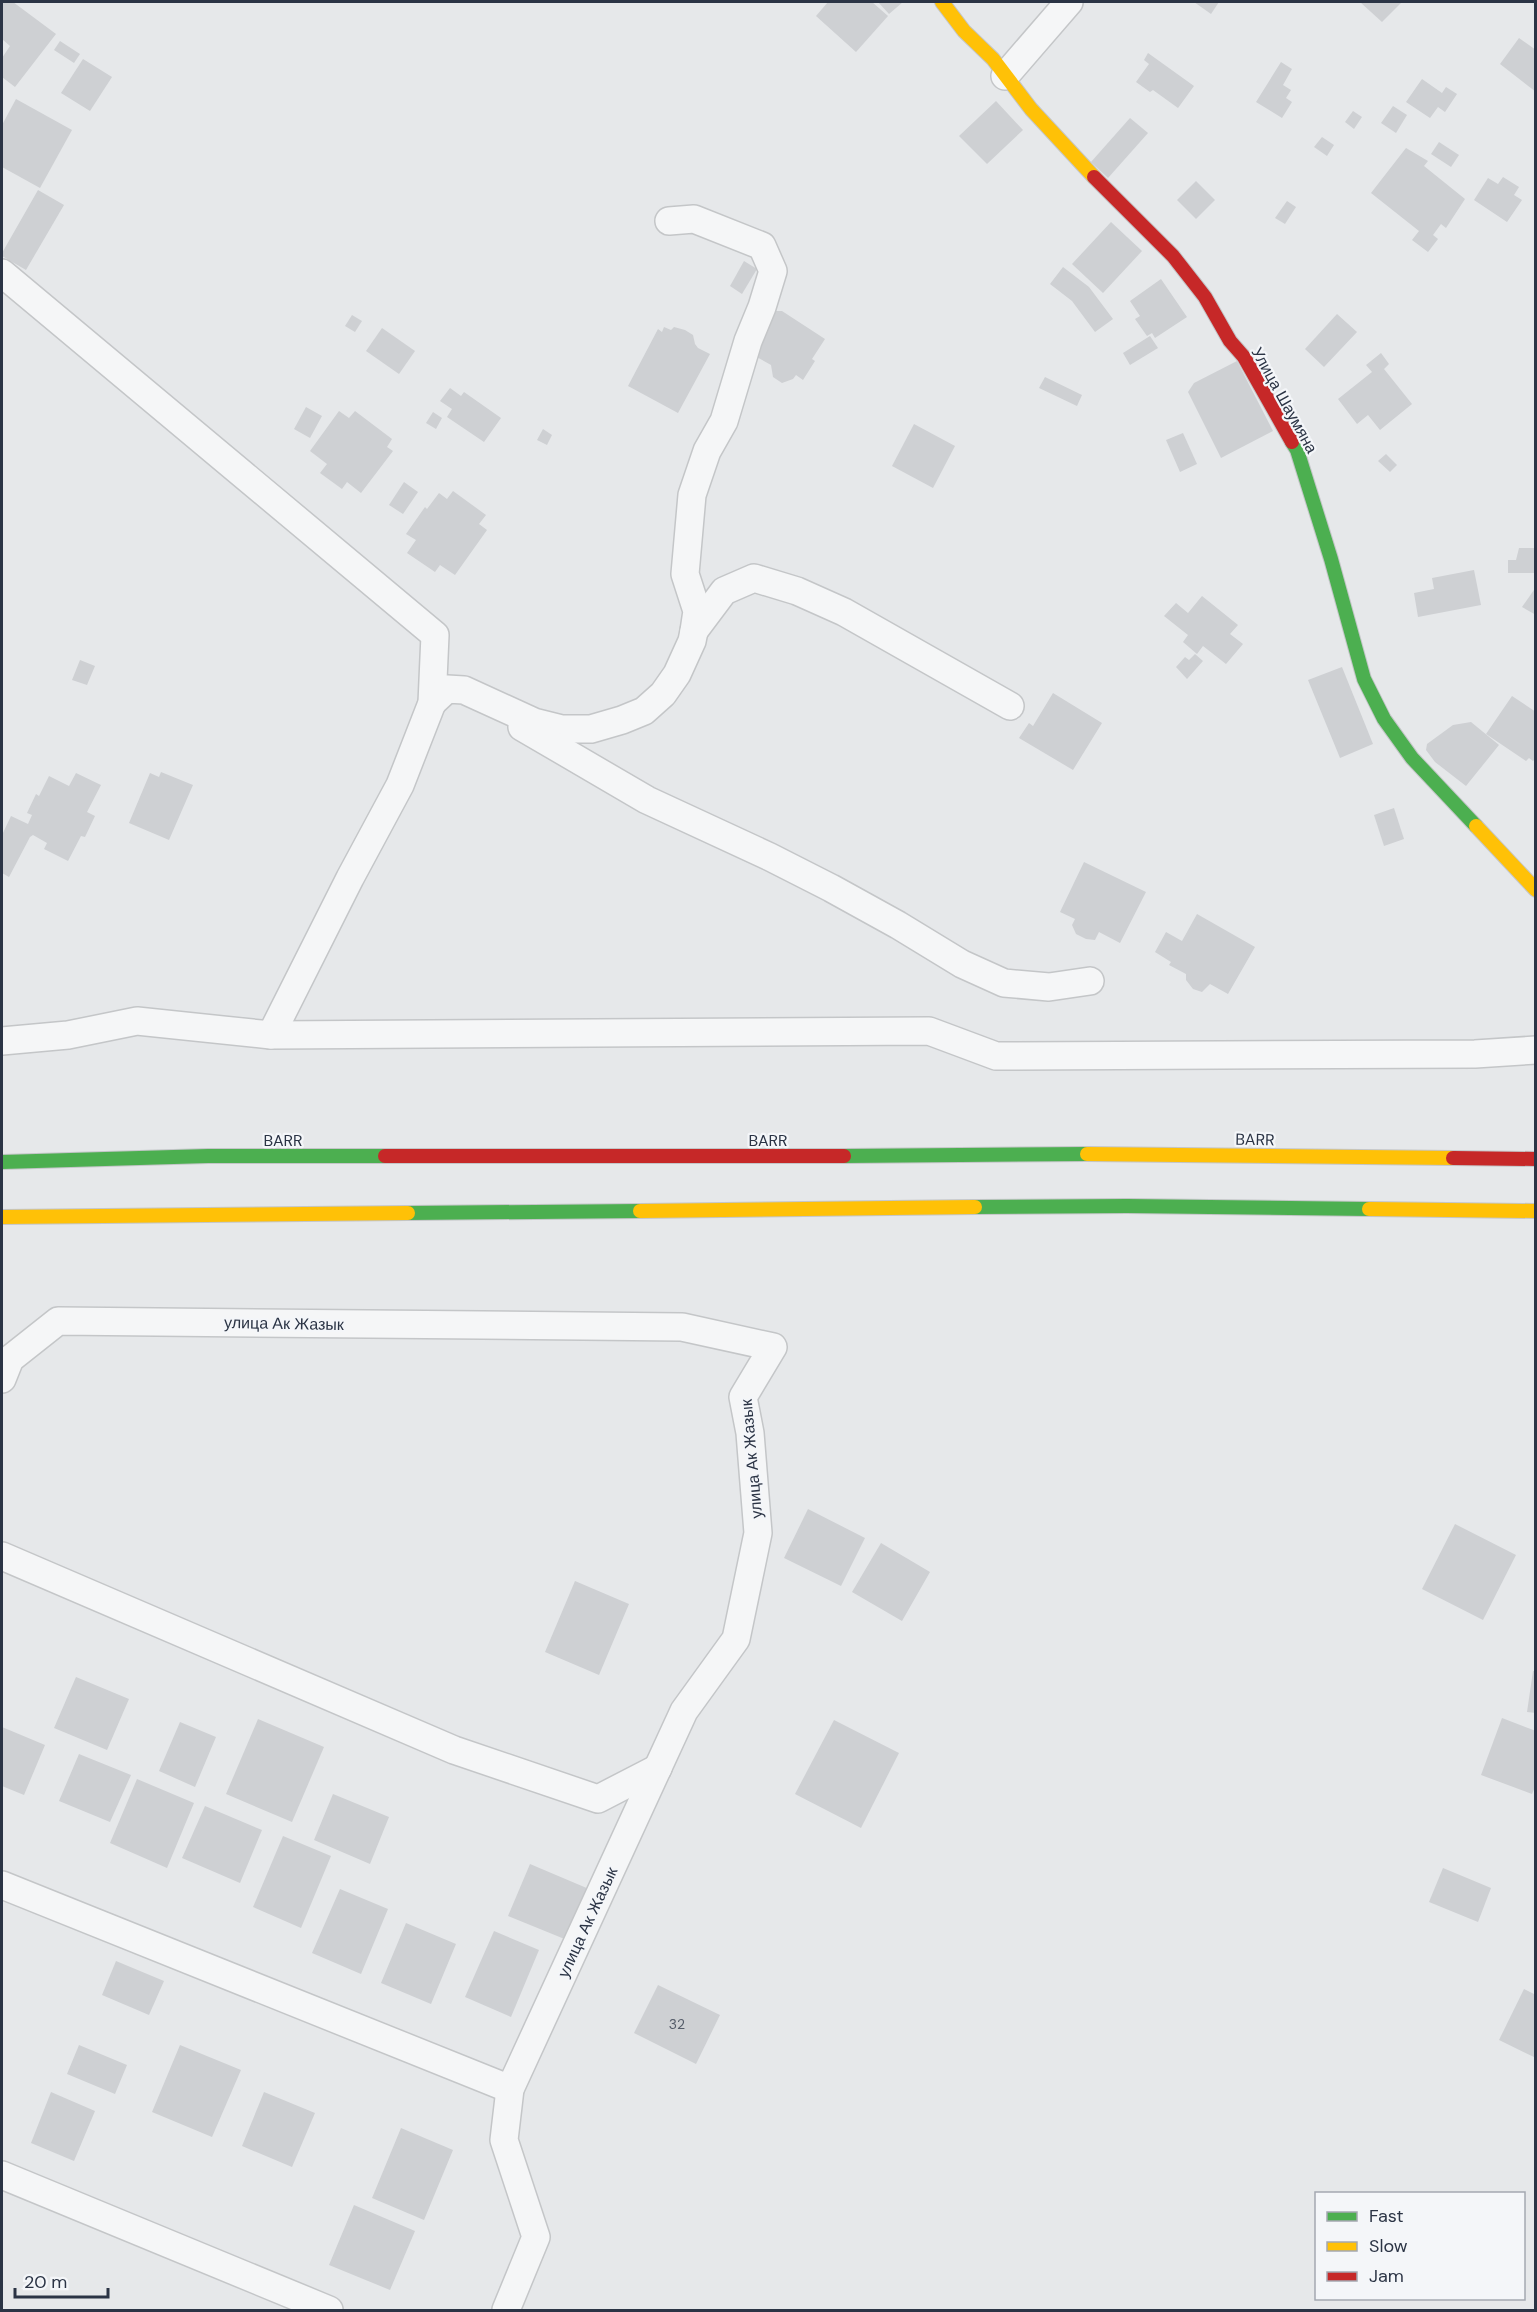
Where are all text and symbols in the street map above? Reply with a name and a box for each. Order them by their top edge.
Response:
street label: Улица Шаумяна [1247,343,1322,457]
street label: BARR [1235,1129,1275,1150]
street label: BARR [263,1130,303,1151]
street label: BARR [748,1130,788,1151]
street label: улица Ак Жазык [224,1312,345,1335]
street label: улица Ак Жазык [736,1397,767,1519]
street label: улица Ак Жазык [553,1863,623,1981]
house number: 32 [669,2015,685,2033]
legend [1315,2192,1525,2300]
text: Fast [1369,2204,1404,2228]
text: Slow [1369,2234,1408,2258]
scale bar [15,2261,108,2299]
text: Jam [1369,2264,1404,2288]
text: 20 m [24,2270,67,2294]

